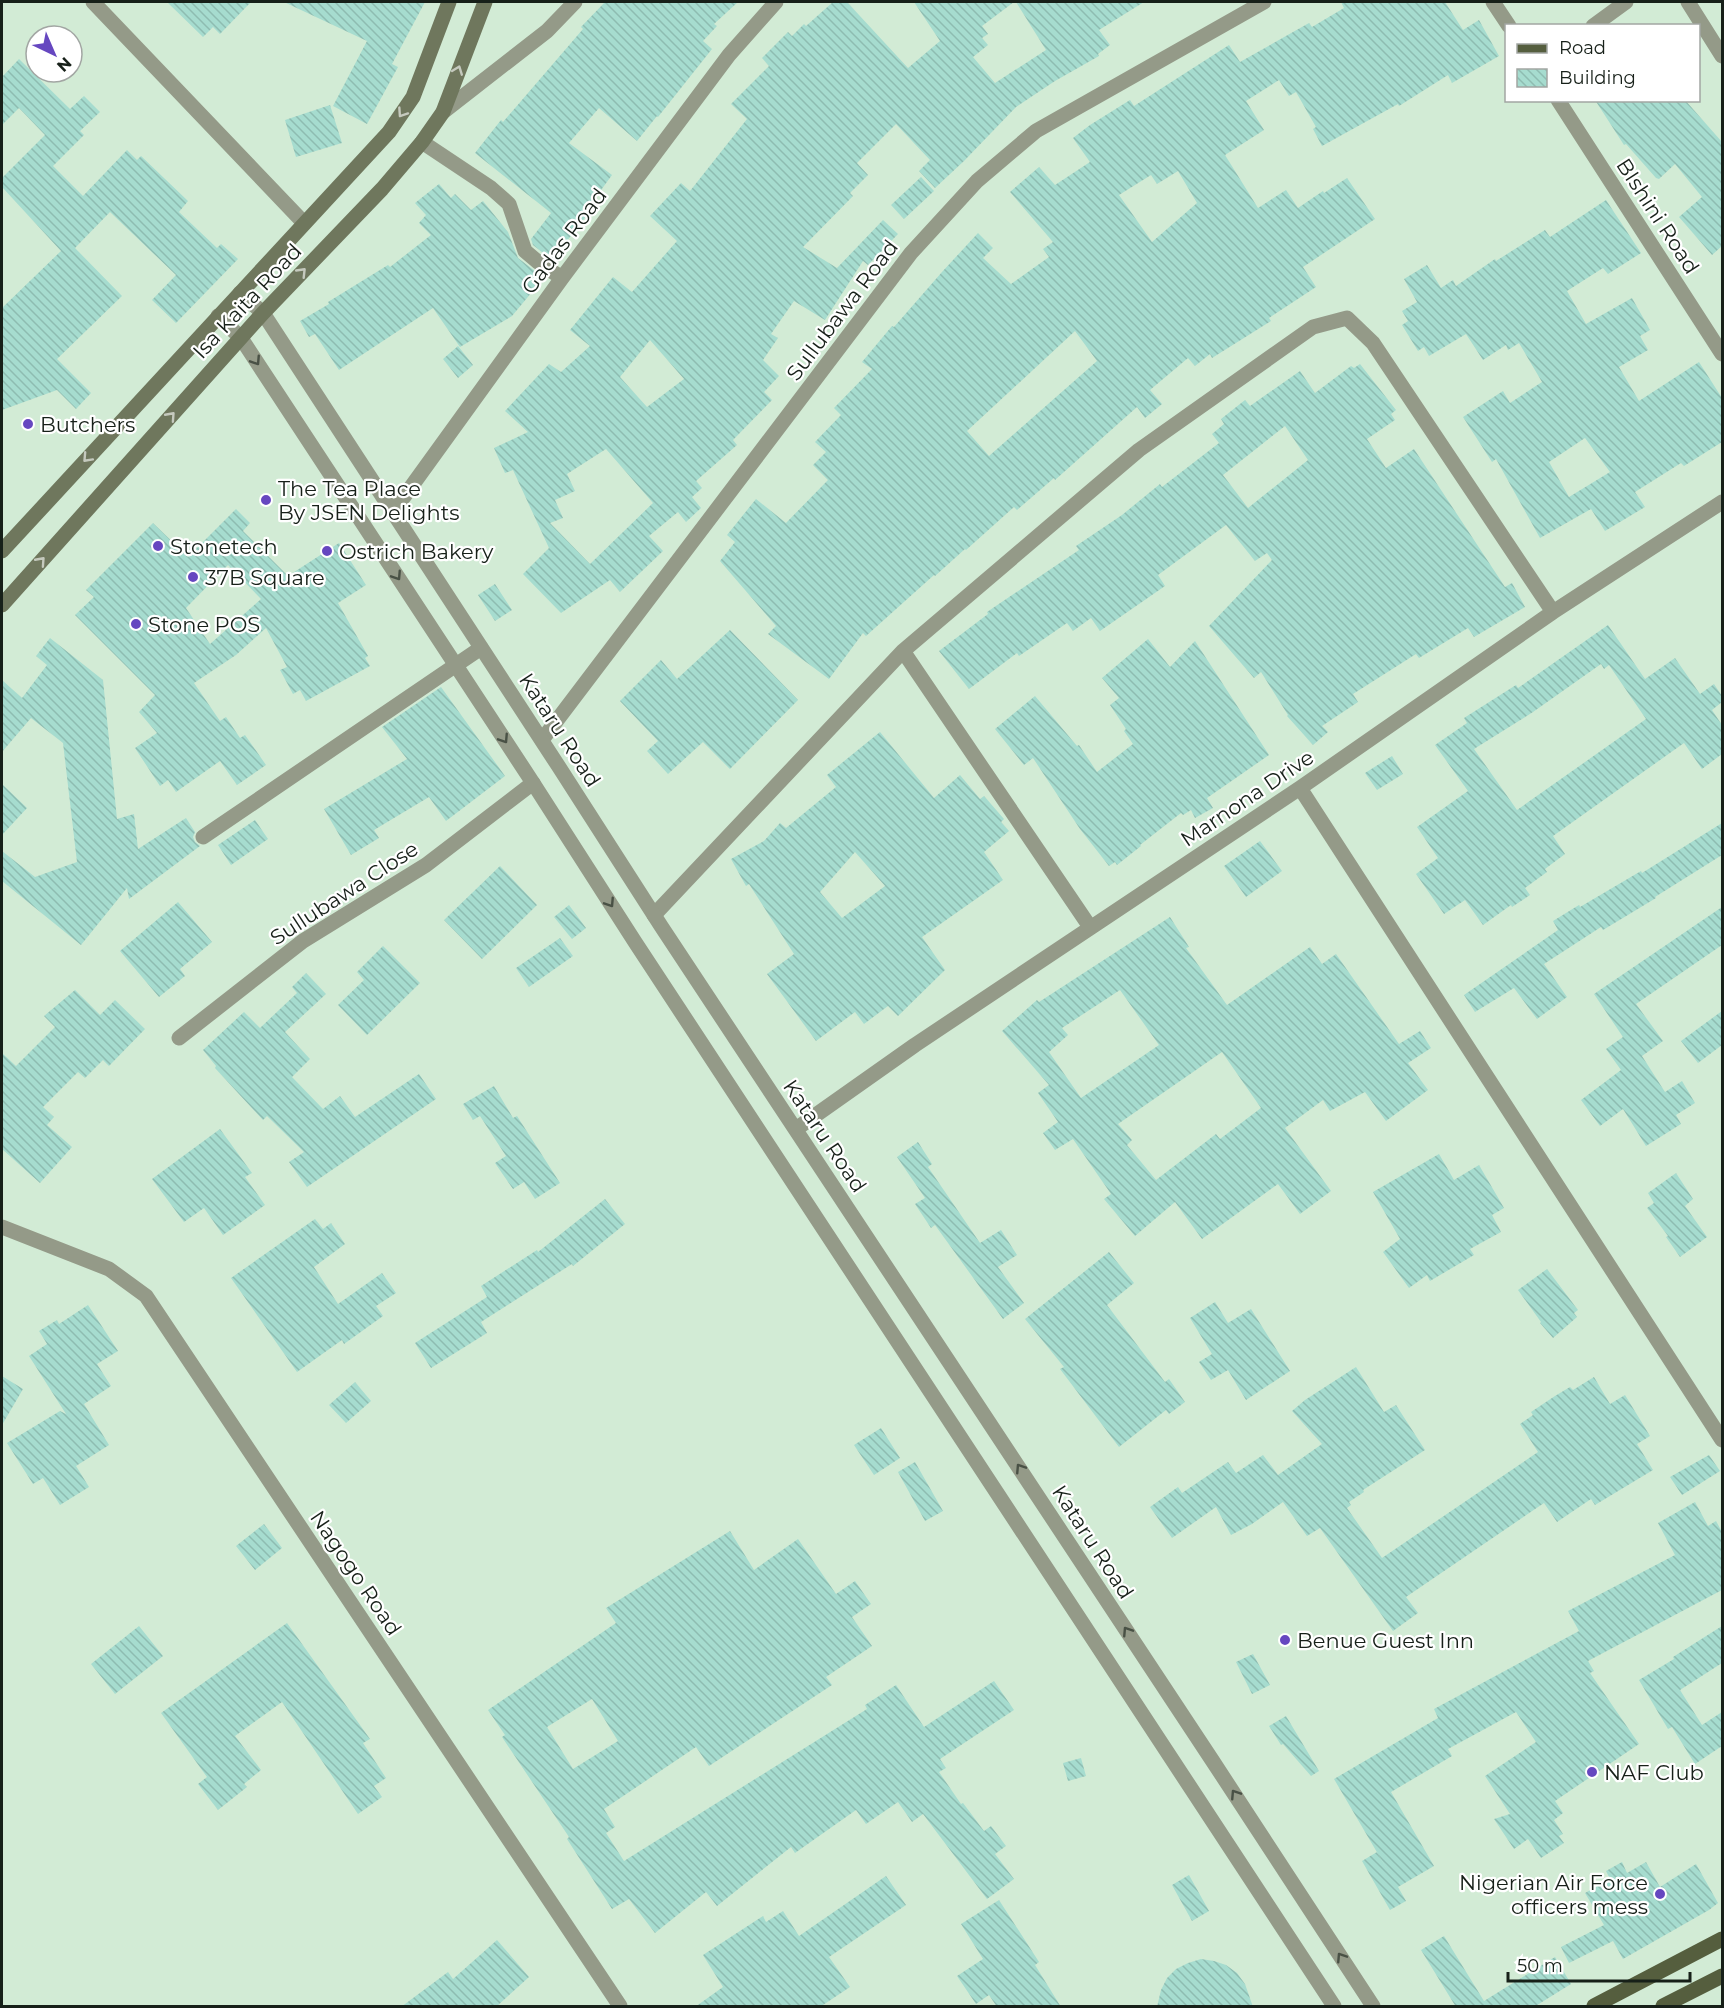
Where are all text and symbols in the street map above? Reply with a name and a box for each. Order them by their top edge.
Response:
north arrow [24,24,84,84]
legend [1505,24,1700,102]
text: Road [1559,37,1606,59]
text: N [53,53,75,76]
one-way arrow [451,66,464,76]
text: Building [1559,67,1636,89]
one-way arrow [398,106,409,117]
street label: BIshini Road [1611,154,1705,278]
street label: Gadas Road [516,183,612,299]
street label: Sullubawa Road [781,235,903,385]
street label: Isa Kaita Road [187,238,307,364]
one-way arrow [295,269,306,279]
one-way arrow [248,355,260,365]
place label: Butchers [40,412,135,437]
one-way arrow [164,412,175,423]
marker: Butchers [21,417,35,431]
one-way arrow [83,451,94,462]
place label: The Tea Place By JSEN Delights [278,476,459,525]
marker: The Tea Place By JSEN Delights [259,493,273,507]
place label: Stonetech [170,534,278,559]
marker: Stonetech [151,539,165,553]
place label: Ostrich Bakery [339,539,494,564]
marker: Ostrich Bakery [320,544,334,558]
one-way arrow [34,558,45,568]
place label: 37B Square [205,565,325,590]
marker: 37B Square [186,570,200,584]
one-way arrow [390,570,401,581]
place label: Stone POS [148,612,260,637]
marker: Stone POS [129,617,143,631]
street label: Kataru Road [514,668,606,792]
one-way arrow [497,733,508,744]
street label: Marnona Drive [1176,744,1318,852]
street label: Sullubawa Close [265,836,423,950]
one-way arrow [603,896,614,907]
street label: Kataru Road [778,1075,872,1197]
one-way arrow [1016,1464,1027,1475]
street label: Kataru Road [1047,1480,1139,1604]
street label: Nagogo Road [305,1506,407,1640]
one-way arrow [1123,1627,1135,1637]
place label: Benue Guest Inn [1297,1628,1474,1653]
marker: Benue Guest Inn [1278,1633,1292,1647]
place label: NAF Club [1604,1760,1704,1785]
marker: NAF Club [1585,1765,1599,1779]
one-way arrow [1230,1790,1242,1800]
place label: Nigerian Air Force officers mess [1459,1870,1648,1919]
marker: Nigerian Air Force officers mess [1653,1887,1667,1901]
scale bar [1508,1945,1690,1983]
one-way arrow [1337,1953,1348,1964]
text: 50 m [1517,1955,1563,1977]

